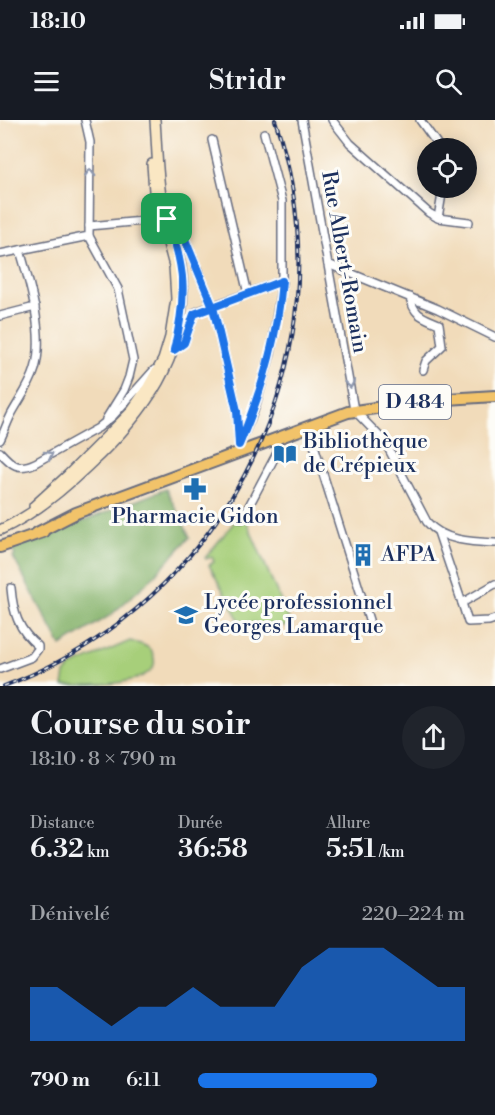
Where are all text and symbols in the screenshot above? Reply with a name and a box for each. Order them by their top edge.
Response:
text: 18:10 [30,8,86,35]
text: Stridr [209,64,286,98]
icon: menu [30,65,63,98]
icon: search [432,65,465,98]
map controls [417,138,477,198]
button: locate [417,138,477,198]
one-way arrow [84,168,96,177]
street label: Rue Albert-Romain [315,169,373,356]
pin [141,193,192,244]
icon: arrive [150,202,183,235]
one-way arrow [343,378,356,388]
road number: D 484 [379,385,451,419]
place label: Bibliothèque de Crépieux [302,429,428,479]
library icon: Bibliothèque de Crépieux [272,441,298,467]
one-way arrow [43,451,54,462]
pharmacy icon: Pharmacie Gidon [182,476,208,502]
place label: Pharmacie Gidon [111,504,279,530]
building icon: AFPA [350,542,376,568]
place label: AFPA [380,542,437,568]
place label: Lycée professionnel Georges Lamarque [204,590,392,640]
school or university icon: Lycée professionnel Georges Lamarque [173,602,199,628]
text: Course du soir [30,704,251,745]
button: share [402,706,465,769]
text: 18:10 · 8 × 790 m [30,747,177,772]
text: Distance [30,813,95,833]
text: Durée [178,813,223,833]
text: Allure [326,813,370,833]
text: 6.32 [30,833,84,865]
text: 36:58 [178,833,248,865]
text: 5:51 [326,833,376,865]
text: km [84,842,110,862]
text: /km [376,842,405,862]
text: Dénivelé [30,902,110,927]
text: 220–224 m [362,902,465,927]
text: 790 m [30,1068,90,1093]
text: 6:11 [126,1068,161,1093]

